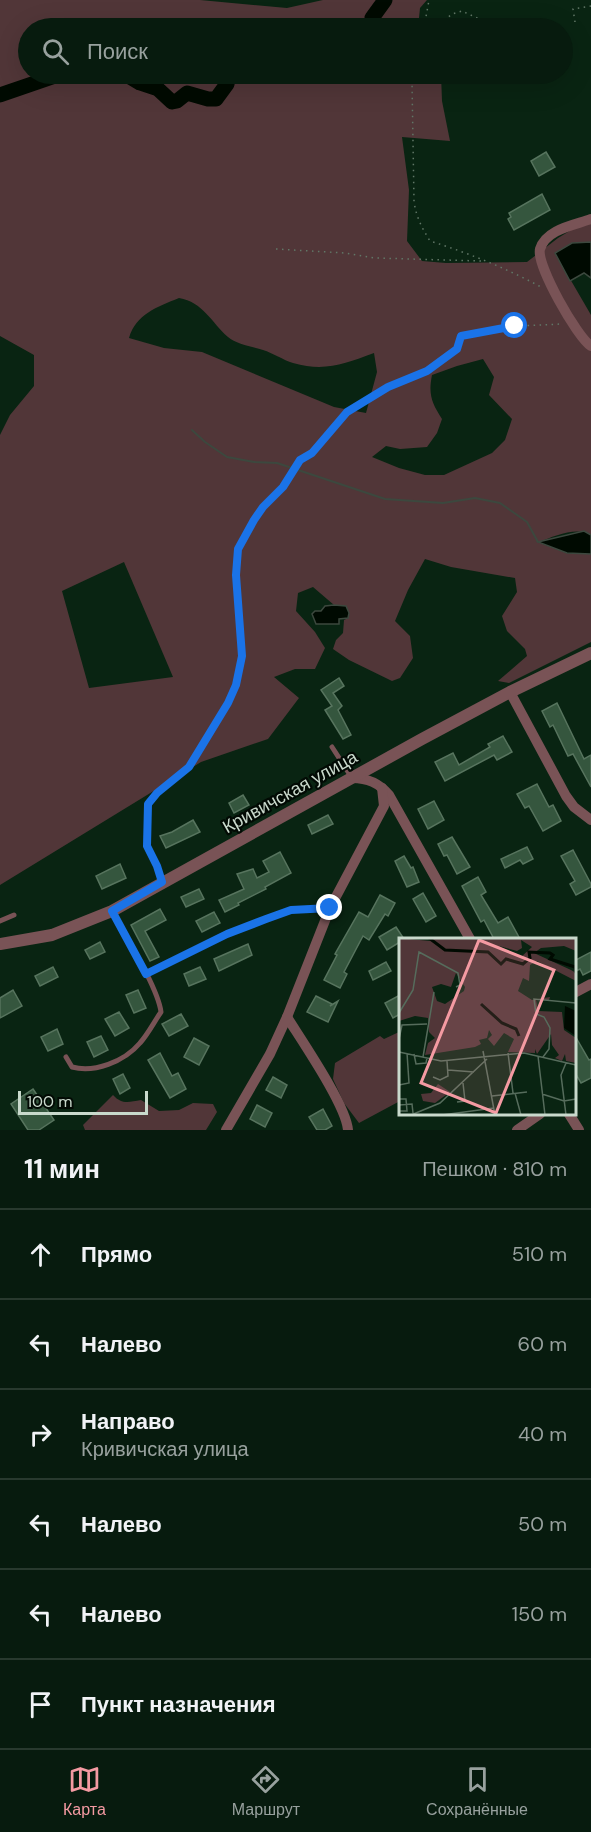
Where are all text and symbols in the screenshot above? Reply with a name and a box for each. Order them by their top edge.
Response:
search box [18,18,573,84]
icon: search [39,35,72,68]
text: Поиск [87,37,148,66]
route start [501,312,527,338]
street label: Кривичская улица [218,744,363,839]
route end [316,894,342,920]
inset map [399,938,576,1115]
scale bar [18,1088,148,1116]
text: 100 m [27,1091,72,1112]
text: 11 мин [24,1152,100,1186]
text: Пешком · 810 m [422,1156,567,1182]
icon: ahead [24,1238,57,1271]
text: Прямо [81,1240,152,1269]
text: 510 m [512,1241,567,1267]
icon: left [24,1328,57,1361]
text: Налево [81,1330,162,1359]
text: 60 m [518,1331,567,1357]
text: Направо [81,1407,175,1436]
icon: right [24,1418,57,1451]
text: 40 m [518,1421,567,1447]
text: Кривичская улица [81,1436,249,1462]
icon: left [24,1508,57,1541]
text: Налево [81,1510,162,1539]
text: 50 m [518,1511,567,1537]
icon: left [24,1598,57,1631]
text: Налево [81,1600,162,1629]
text: 150 m [512,1601,567,1627]
icon: arrive [24,1688,57,1721]
text: Пункт назначения [81,1690,276,1719]
tab: Карта [63,1763,106,1820]
tab: Маршрут [232,1763,300,1820]
tab: Сохранённые [426,1763,528,1820]

